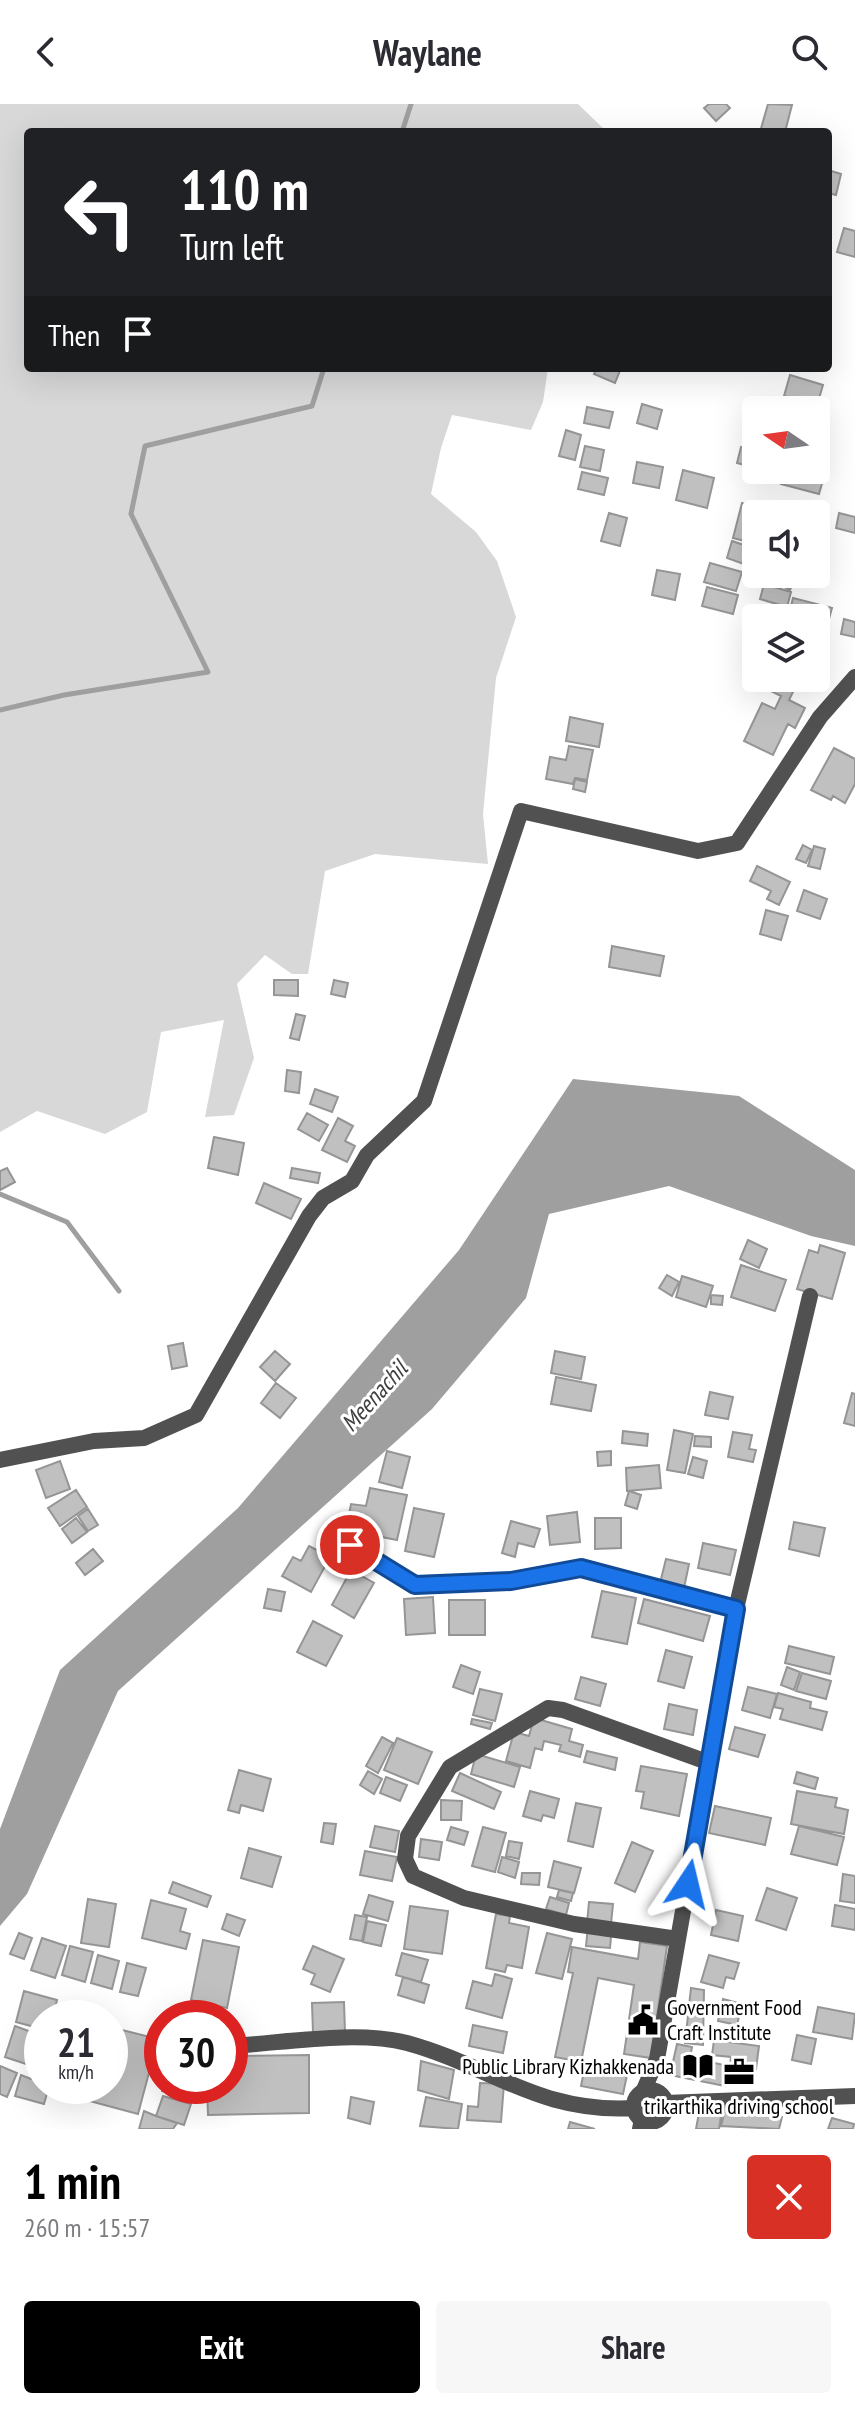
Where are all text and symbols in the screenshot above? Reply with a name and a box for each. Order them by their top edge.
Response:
text: Waylane [373,29,482,76]
icon: back [24,30,68,74]
icon: search [787,30,831,74]
text: 110 m [180,153,309,225]
icon: left [48,160,152,264]
text: Turn left [180,223,284,270]
icon: arrive [116,312,160,356]
text: Then [48,315,100,354]
north arrow [742,396,830,484]
map controls [742,396,830,692]
button: sound [742,500,830,588]
button: layers [742,604,830,692]
water label: Meenachil [334,1352,416,1438]
pin [316,1511,384,1579]
icon: arrive [328,1523,372,1567]
position arrow [646,1842,730,1926]
place label: Government Food Craft Institute [667,1993,802,2046]
speed limit sign: 30 [144,2000,248,2104]
public building icon: Government Food Craft Institute [626,2003,660,2037]
text: 21 [57,2016,95,2068]
library icon: Public Library Kizhakkenada [681,2049,715,2083]
place label: Public Library Kizhakkenada [462,2052,674,2080]
office icon: trikarthika driving school [722,2055,756,2089]
text: km/h [58,2059,94,2085]
place label: trikarthika driving school [644,2092,835,2120]
text: 1 min [24,2150,121,2212]
button: close [747,2155,831,2239]
text: 260 m · 15:57 [24,2211,150,2244]
button: Exit [24,2301,420,2393]
button: Share [436,2301,831,2393]

